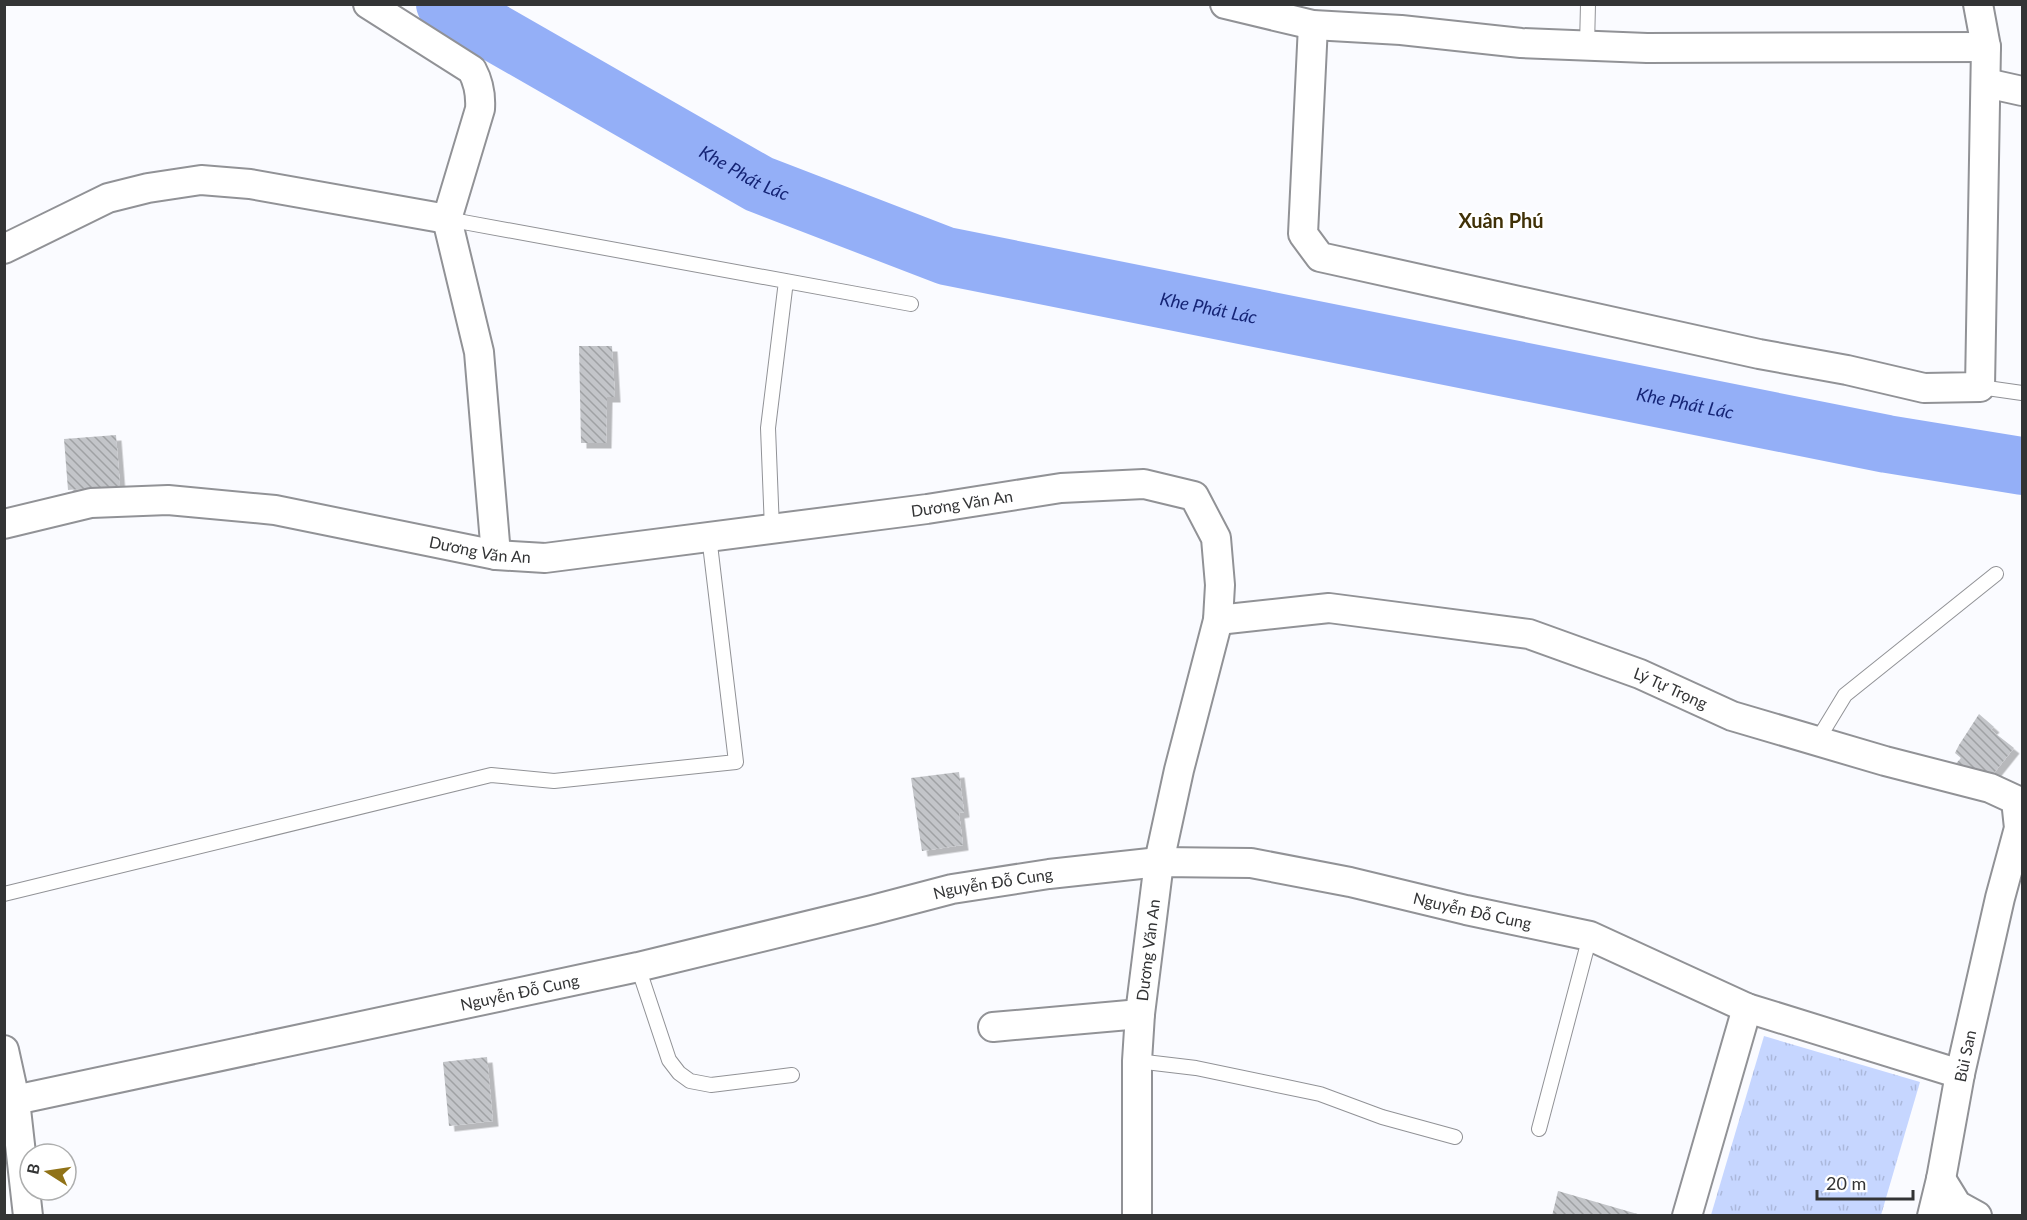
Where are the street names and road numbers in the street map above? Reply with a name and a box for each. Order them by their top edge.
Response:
street label: Dương Văn An [910,486,1014,520]
street label: Dương Văn An [428,532,531,566]
street label: Lý Tự Trọng [1632,663,1711,713]
street label: Nguyễn Đỗ Cung [931,864,1054,903]
street label: Nguyễn Đỗ Cung [1411,888,1534,933]
street label: Dương Văn An [1132,898,1163,1002]
street label: Nguyễn Đỗ Cung [458,970,581,1014]
street label: Bùi San [1950,1028,1979,1084]

